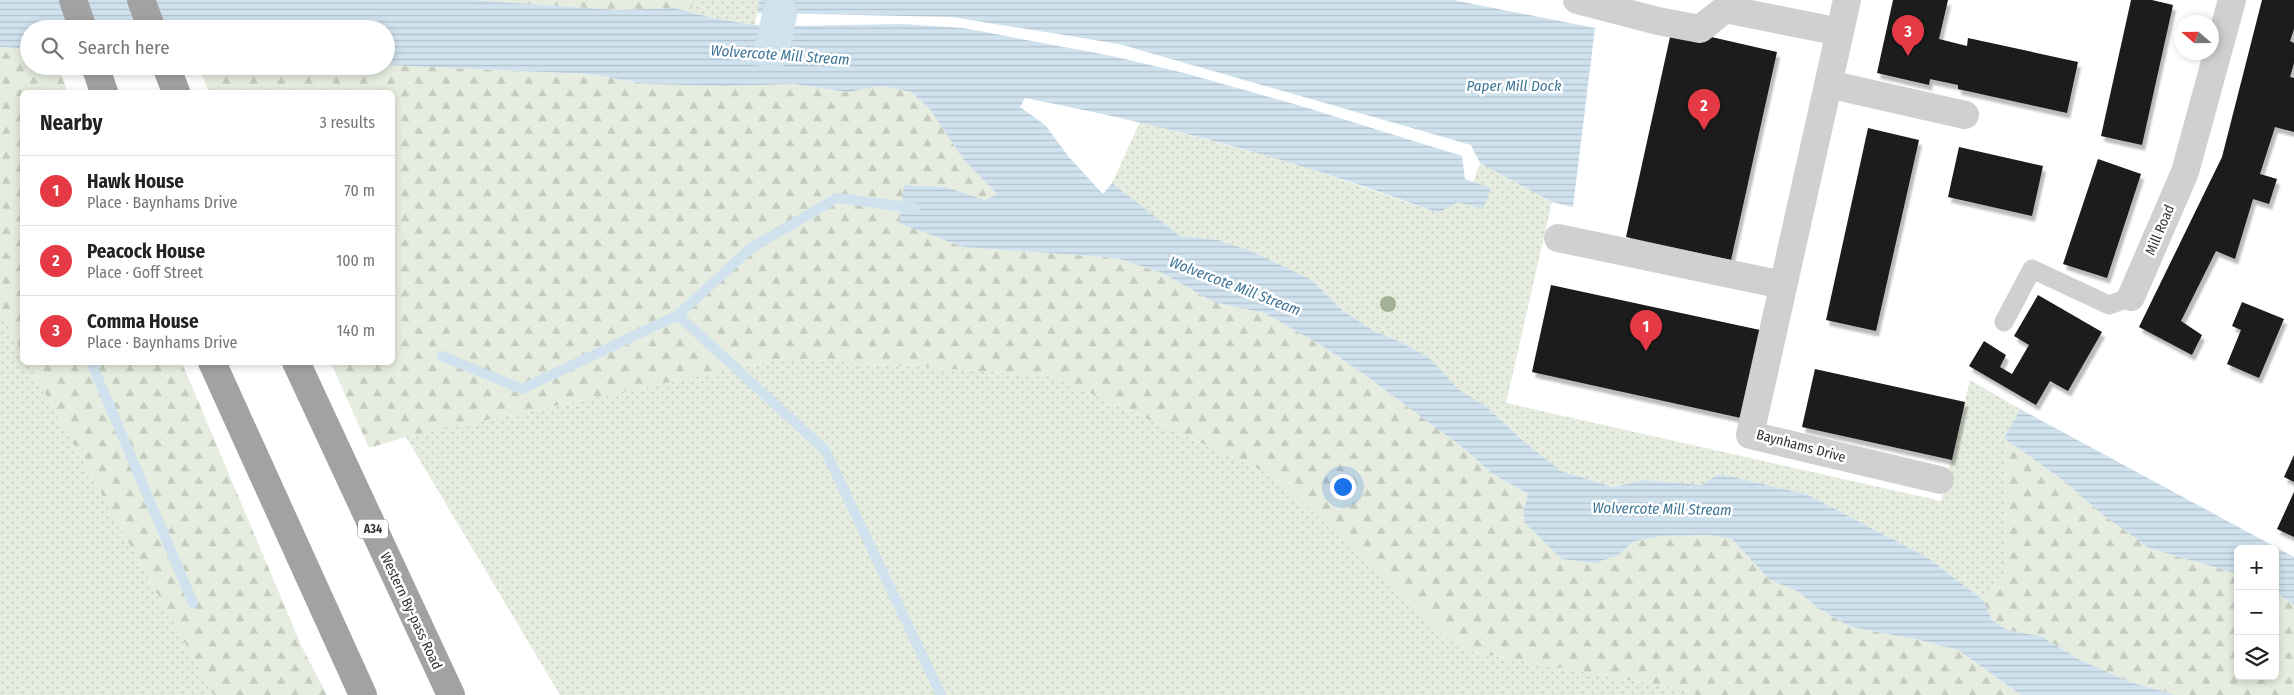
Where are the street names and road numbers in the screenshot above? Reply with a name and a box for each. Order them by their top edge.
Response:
street label: Mill Road [2142,202,2178,258]
street label: Baynhams Drive [1754,426,1848,466]
road number: A34 [358,520,388,538]
street label: Western By-pass Road [376,550,446,672]

